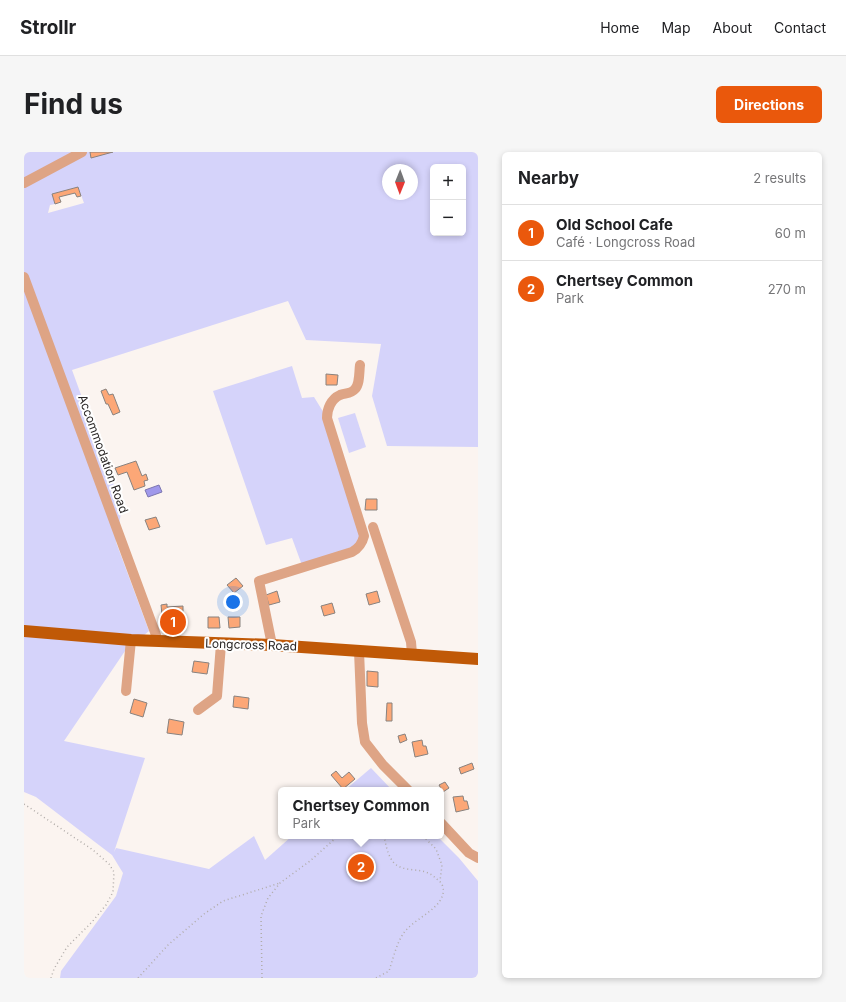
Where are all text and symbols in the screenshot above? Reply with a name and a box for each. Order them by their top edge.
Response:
text: Strollr [20,16,76,39]
text: Home [600,19,639,36]
text: Map [661,19,691,36]
text: About [713,19,752,36]
text: Contact [774,19,826,36]
button: Directions [716,86,822,123]
text: Find us [24,87,123,121]
north arrow [382,164,418,200]
map controls [430,164,466,236]
button: + [430,164,466,200]
text: Nearby [518,168,579,188]
text: 2 results [753,170,806,186]
button: − [430,200,466,236]
text: Old School Cafe [556,215,673,234]
text: 1 [528,225,534,241]
text: 60 m [775,225,806,241]
text: Café · Longcross Road [556,234,695,250]
text: Chertsey Common [556,271,693,290]
text: 2 [527,281,535,297]
text: 270 m [768,281,806,297]
text: Park [556,290,584,306]
street label: Accommodation Road [75,393,132,515]
your location [223,592,243,612]
pin: 1 [160,607,186,637]
street label: Longcross Road [205,635,297,654]
popup [278,787,444,839]
text: Chertsey Common [292,796,430,815]
text: Park [292,815,320,831]
pin: 2 [348,852,374,882]

